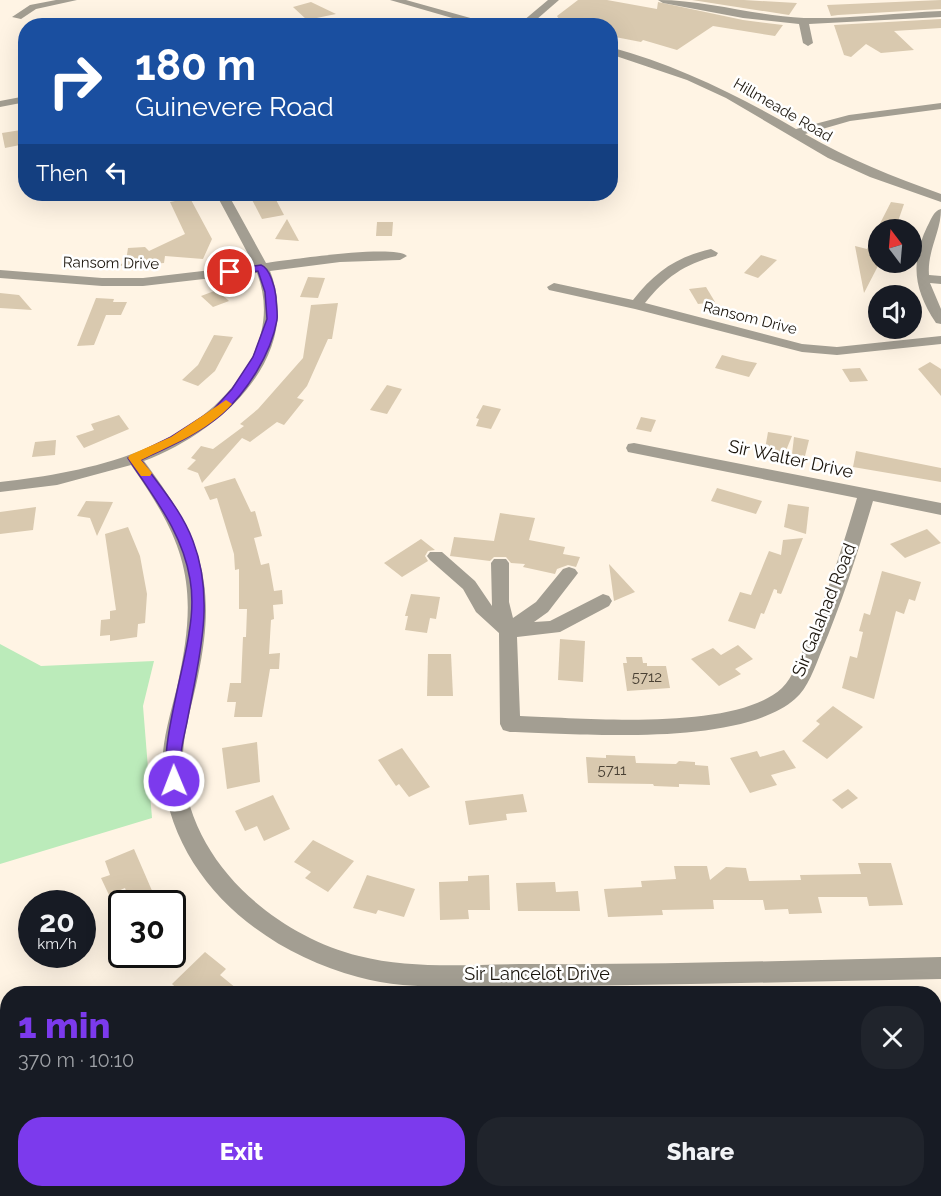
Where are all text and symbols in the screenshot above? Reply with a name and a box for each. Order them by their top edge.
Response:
text: 180 m [135,41,256,90]
icon: right [36,42,114,120]
street label: Hillmeade Road [730,74,836,146]
text: Guinevere Road [135,91,334,122]
icon: left [100,156,133,189]
text: Then [36,160,88,186]
north arrow [868,219,922,273]
map controls [868,219,922,339]
pin [204,246,255,297]
street label: Ransom Drive [63,253,159,273]
icon: arrive [213,255,246,288]
button: sound [868,285,922,339]
street label: Ransom Drive [701,298,799,338]
street label: Sir Walter Drive [727,435,856,482]
street label: Sir Galahad Road [787,540,860,680]
house number: 5712 [632,668,662,686]
position arrow [142,749,206,813]
house number: 5711 [598,761,627,779]
speed limit sign: 30 [108,890,186,968]
text: 20 [39,904,75,939]
text: km/h [37,935,77,953]
street label: Sir Lancelot Drive [464,963,610,984]
text: 1 min [18,1004,110,1046]
button: close [861,1006,924,1069]
text: 370 m · 10:10 [18,1048,134,1072]
button: Exit [18,1117,465,1186]
button: Share [477,1117,924,1186]

